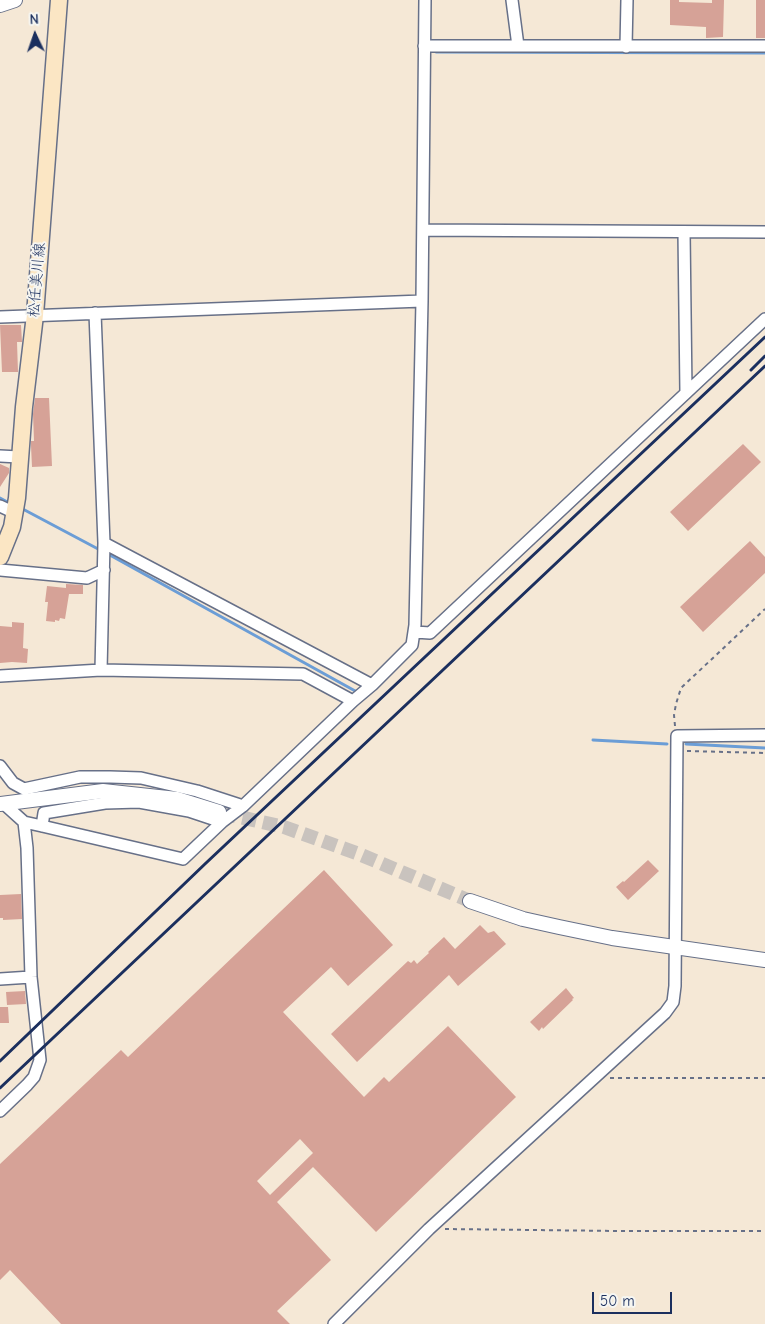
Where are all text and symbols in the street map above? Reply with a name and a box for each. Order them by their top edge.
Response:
north arrow [10,10,60,60]
text: N [29,11,39,28]
street label: 松任美川線 [25,242,49,318]
scale bar [595,1282,675,1314]
text: 50 m [600,1292,635,1310]

